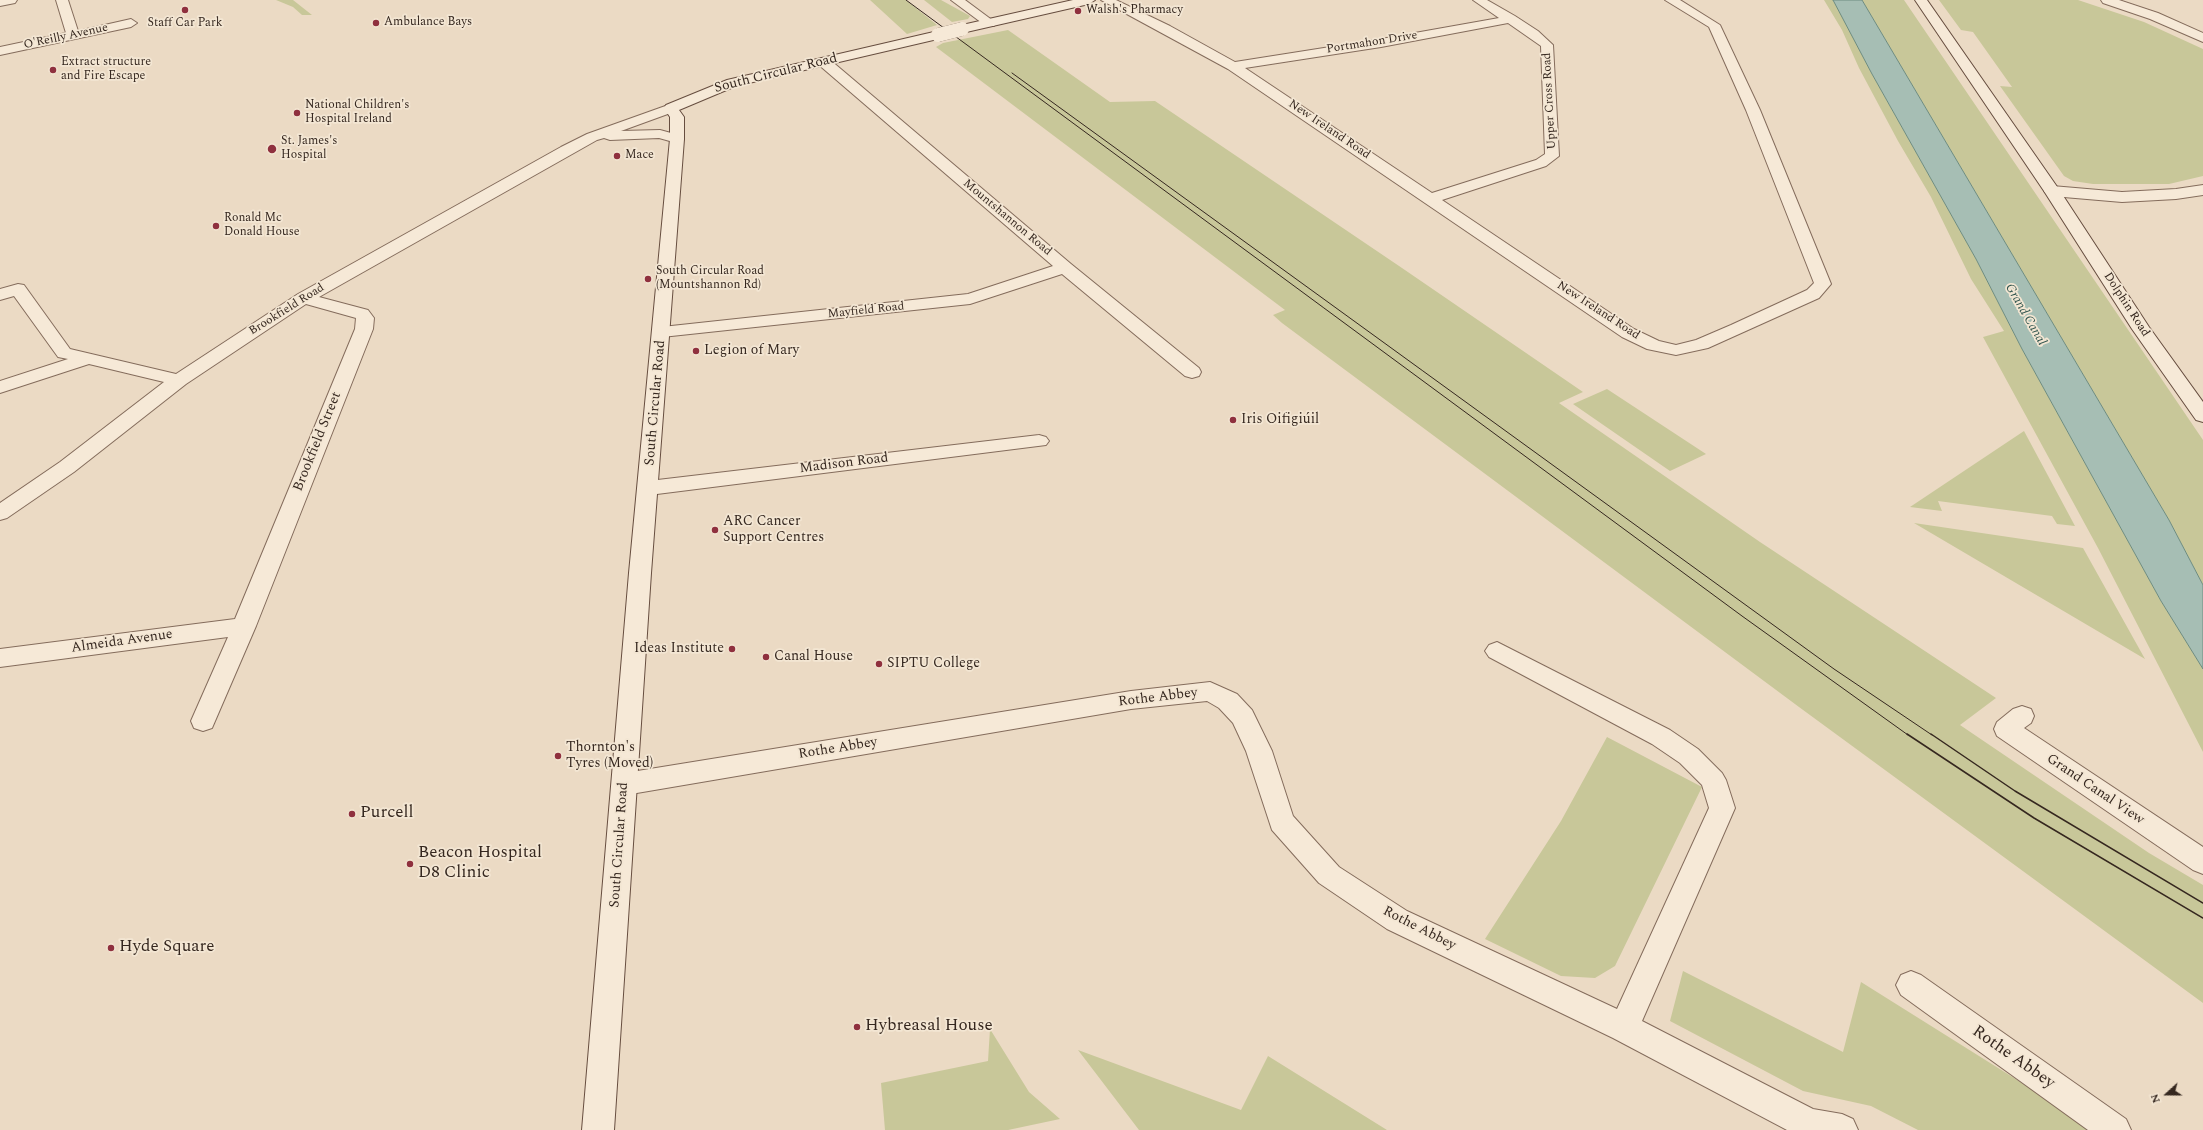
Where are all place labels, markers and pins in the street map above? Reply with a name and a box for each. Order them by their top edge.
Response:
place label: Walsh's Pharmacy [1086,4,1183,18]
marker: Staff Car Park [180,5,190,15]
marker: Walsh's Pharmacy [1073,6,1083,16]
place label: Ambulance Bays [384,16,472,30]
place label: Staff Car Park [148,17,222,31]
marker: Ambulance Bays [371,18,381,28]
place label: Extract structure and Fire Escape [61,56,151,84]
marker: Extract structure and Fire Escape [48,65,58,75]
place label: National Children's Hospital Ireland [305,99,409,127]
marker: National Children's Hospital Ireland [292,108,302,118]
place label: St. James's Hospital [281,135,337,163]
marker: St. James's Hospital [266,143,278,155]
place label: Mace [625,149,654,163]
marker: Mace [612,151,622,161]
place label: Ronald Mc Donald House [224,212,300,240]
marker: Ronald Mc Donald House [211,221,221,231]
place label: South Circular Road (Mountshannon Rd) [656,265,764,293]
marker: South Circular Road (Mountshannon Rd) [643,274,653,284]
place label: Legion of Mary [704,343,799,359]
marker: Legion of Mary [691,346,701,356]
place label: Iris Oifigiúil [1241,412,1319,428]
marker: Iris Oifigiúil [1228,415,1238,425]
place label: ARC Cancer Support Centres [723,514,824,546]
marker: ARC Cancer Support Centres [710,525,720,535]
place label: Ideas Institute [634,641,724,657]
marker: Ideas Institute [727,644,737,654]
place label: Canal House [774,649,853,665]
marker: Canal House [761,652,771,662]
place label: SIPTU College [887,656,980,672]
marker: SIPTU College [874,659,884,669]
place label: Thornton's Tyres (Moved) [566,740,653,772]
marker: Thornton's Tyres (Moved) [553,751,563,761]
place label: Purcell [360,804,413,824]
marker: Purcell [347,809,357,819]
place label: Beacon Hospital D8 Clinic [418,844,542,884]
marker: Beacon Hospital D8 Clinic [405,859,415,869]
place label: Hyde Square [119,938,215,958]
marker: Hyde Square [106,943,116,953]
place label: Hybreasal House [865,1017,993,1037]
marker: Hybreasal House [852,1022,862,1032]

